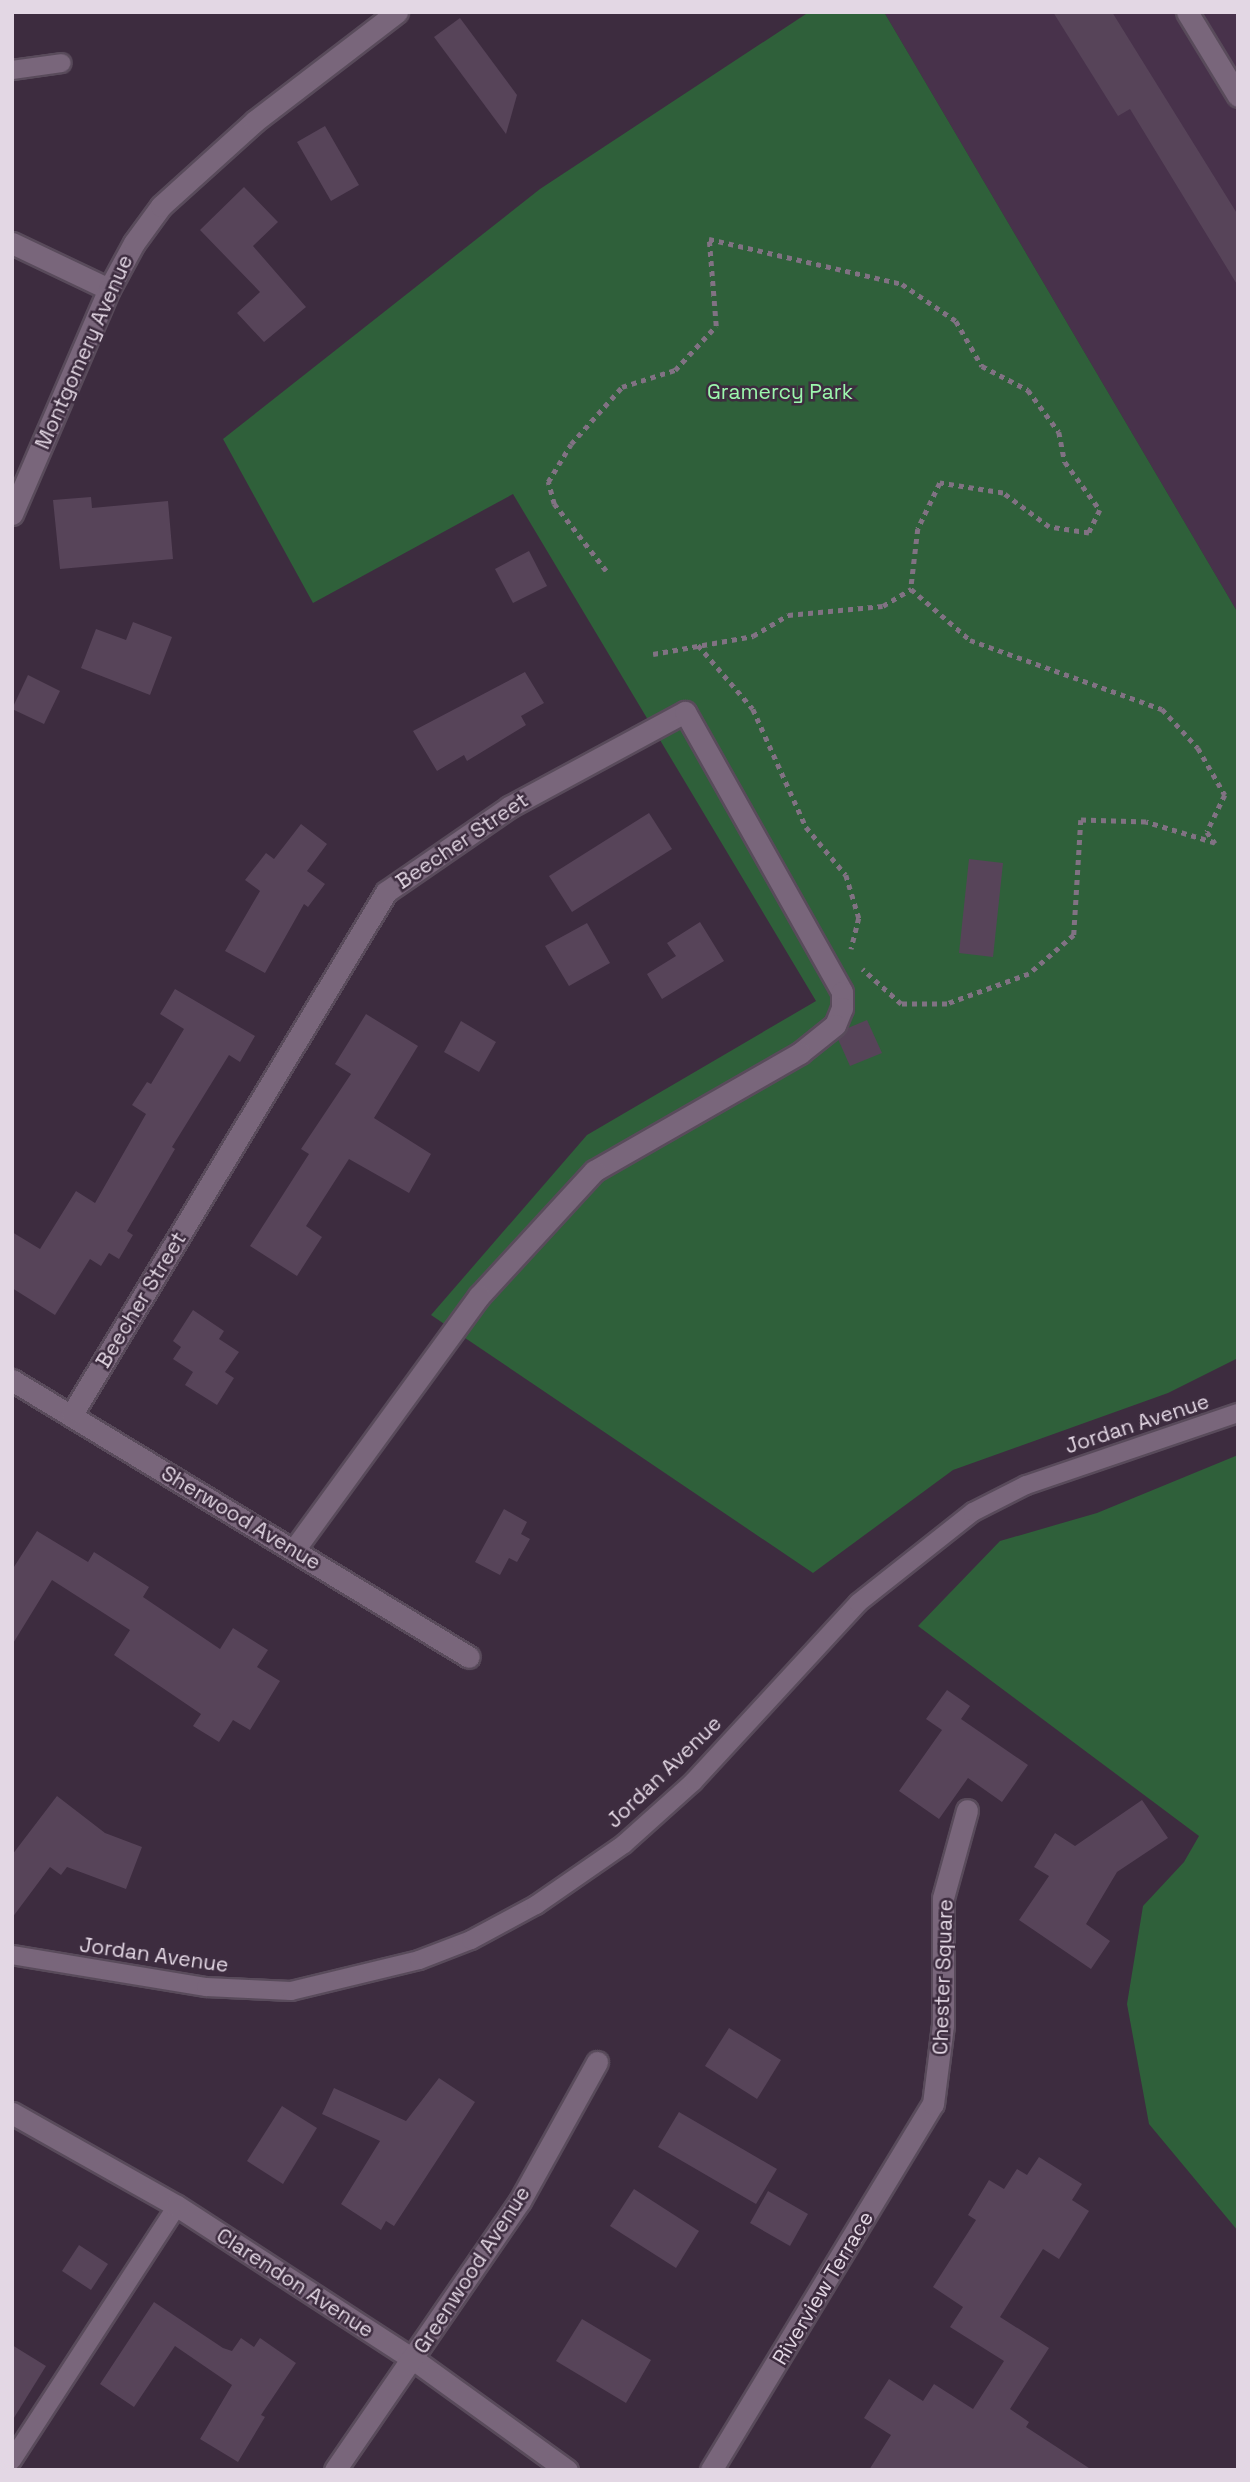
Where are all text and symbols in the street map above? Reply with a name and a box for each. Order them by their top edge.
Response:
street label: Montgomery Avenue [30,251,138,453]
park label: Gramercy Park [707,379,853,405]
street label: Beecher Street [391,787,533,895]
street label: Beecher Street [91,1227,191,1373]
street label: Jordan Avenue [1062,1389,1212,1459]
street label: Sherwood Avenue [157,1460,325,1576]
street label: Jordan Avenue [601,1711,727,1833]
street label: Chester Square [928,1899,958,2055]
street label: Jordan Avenue [78,1932,230,1978]
street label: Greenwood Avenue [408,2181,536,2359]
street label: Riverview Terrace [767,2206,879,2370]
street label: Clarendon Avenue [212,2223,378,2343]

